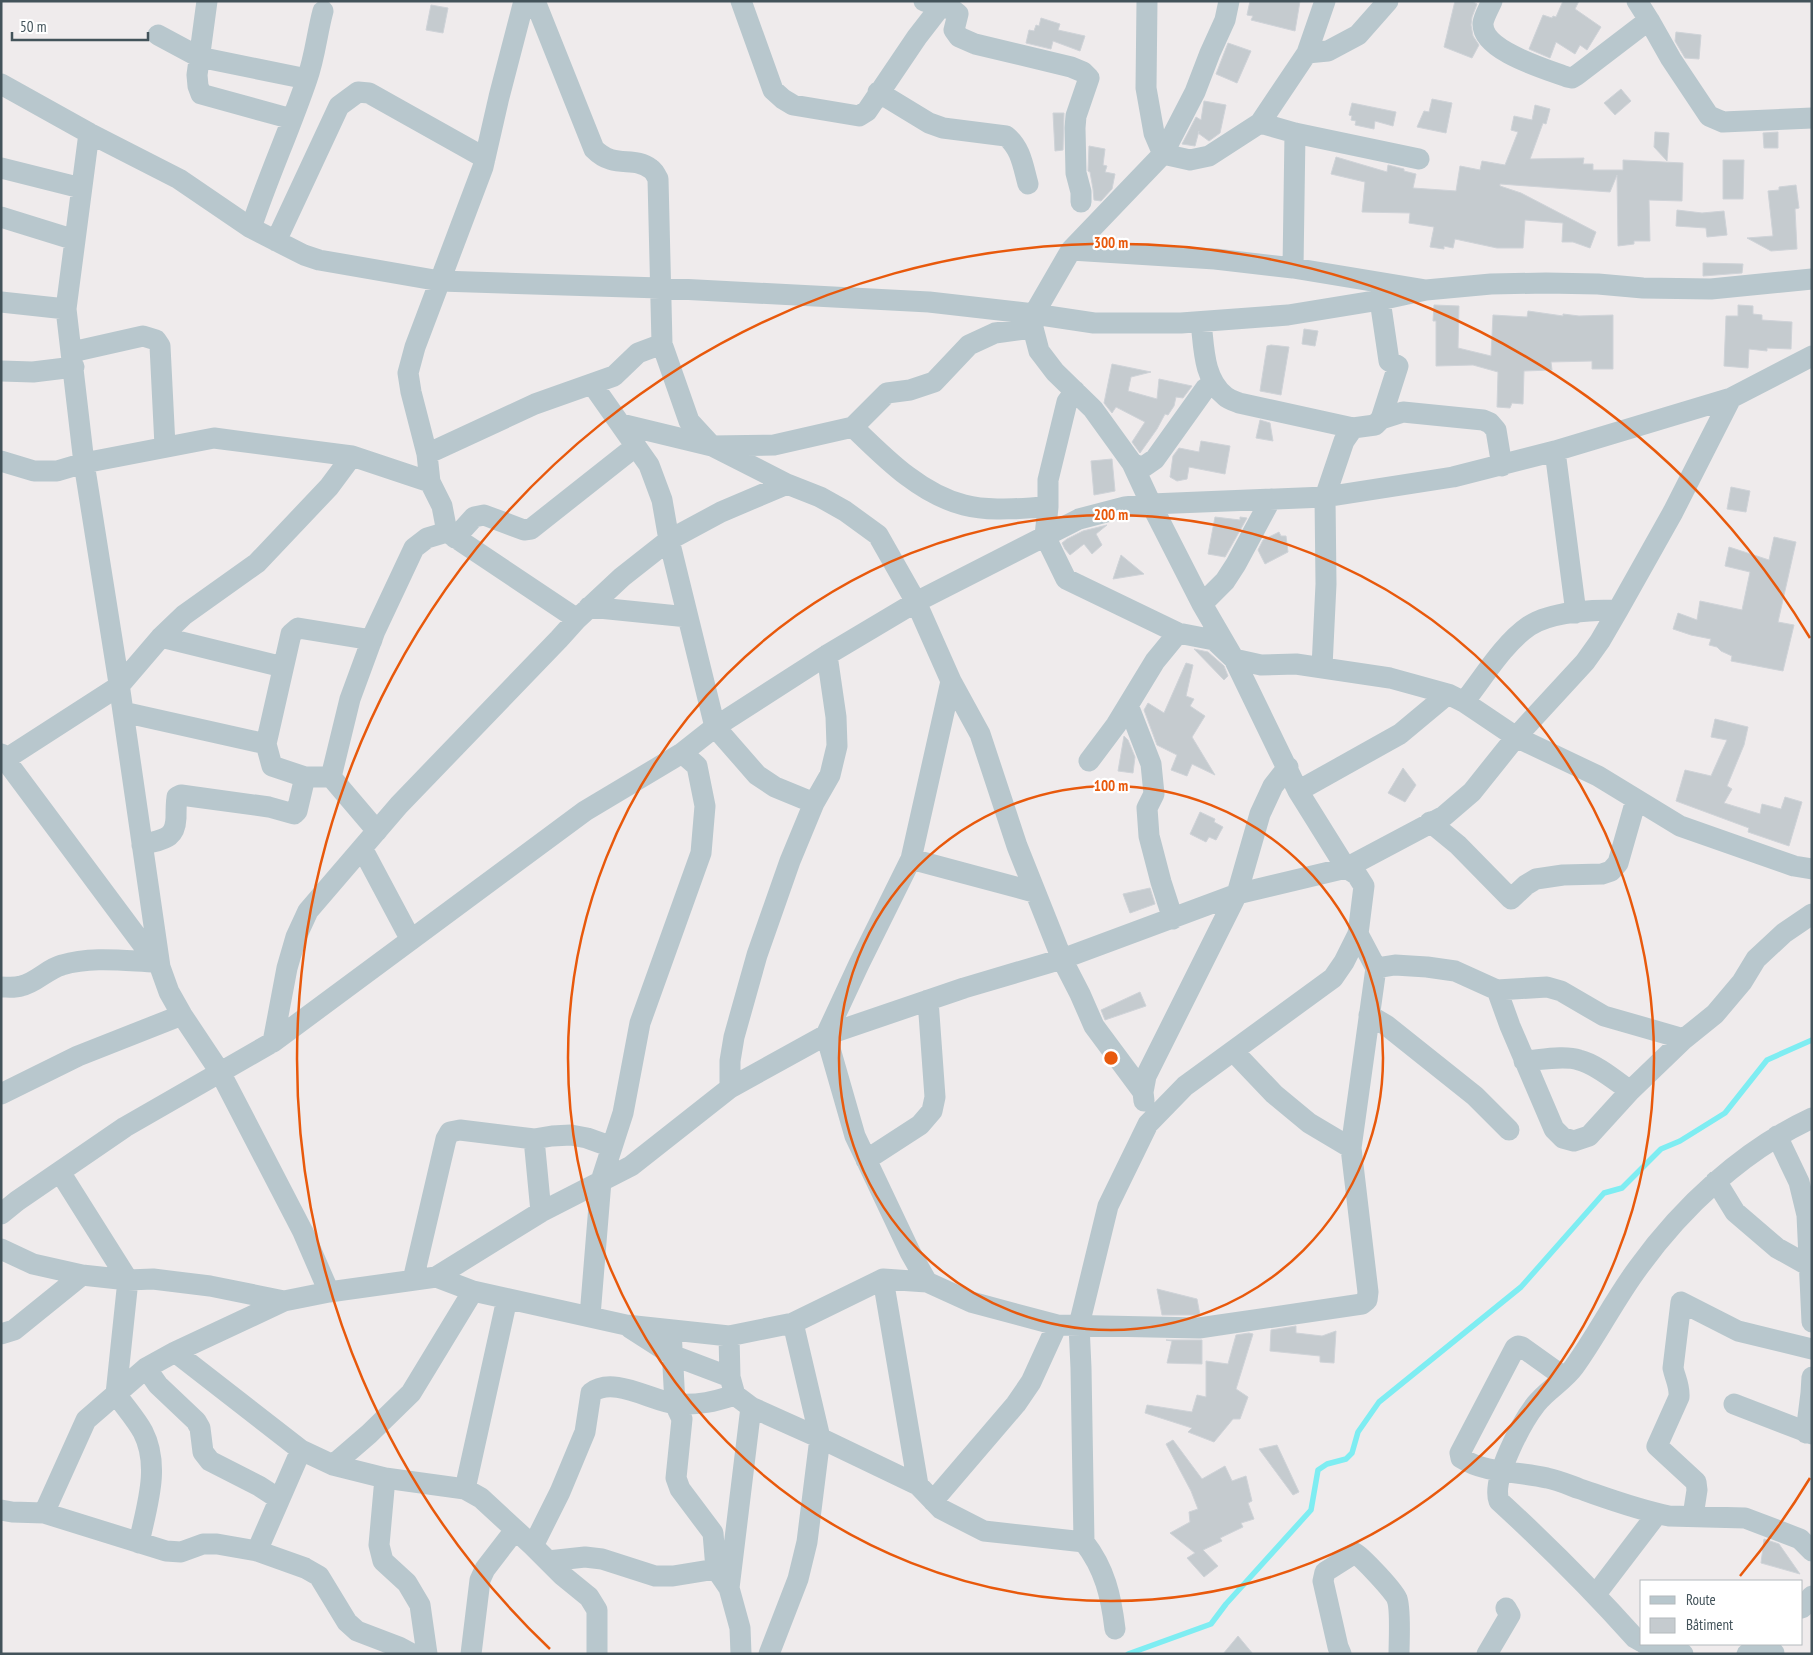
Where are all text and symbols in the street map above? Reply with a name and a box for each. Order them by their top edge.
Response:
scale bar [12,10,149,42]
text: 50 m [20,17,46,36]
text: 300 m [1094,233,1128,252]
text: 200 m [1094,505,1128,524]
text: 100 m [1094,776,1128,795]
centre of rings [1102,1049,1120,1067]
legend [1640,1580,1803,1645]
text: Route [1686,1590,1716,1609]
text: Bâtiment [1686,1615,1733,1634]

